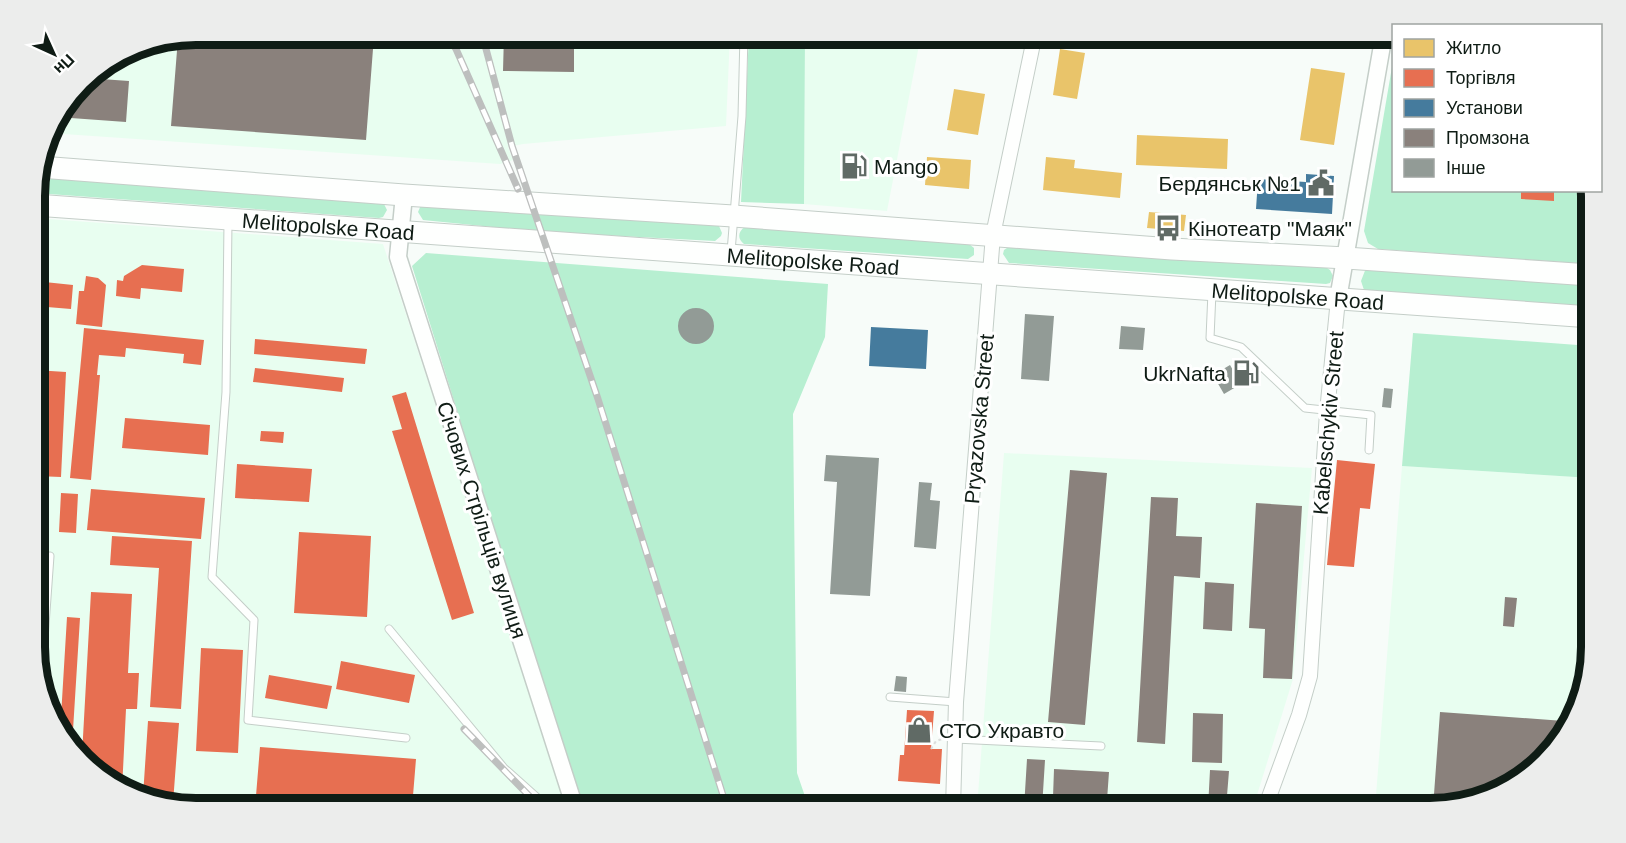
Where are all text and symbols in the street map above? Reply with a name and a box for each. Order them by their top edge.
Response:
north arrow [24,24,84,84]
legend [1392,24,1602,192]
text: Житло [1446,38,1501,58]
text: Пн [51,51,78,78]
text: Торгівля [1446,68,1516,88]
text: Установи [1446,98,1523,118]
text: Промзона [1446,128,1530,148]
fuel station icon: Mango [839,151,869,181]
place label: Mango [874,155,938,178]
text: Інше [1446,158,1485,178]
public building icon: Бердянськ №1 [1306,168,1336,198]
place label: Бердянськ №1 [1158,172,1301,195]
street label: Melitopolske Road [241,208,415,244]
bus stop icon: Кінотеатр "Маяк" [1153,213,1183,243]
place label: Кінотеатр "Маяк" [1188,217,1352,240]
street label: Melitopolske Road [726,243,900,279]
street label: Melitopolske Road [1211,278,1385,314]
street label: Kabelschykiv Street [1309,330,1348,516]
street label: Pryazovska Street [960,333,998,505]
fuel station icon: UkrNafta [1231,358,1261,388]
place label: UkrNafta [1143,362,1226,385]
street label: Січових Стрільців вулиця [433,399,531,641]
shop icon: СТО Укравто [904,715,934,745]
place label: СТО Укравто [939,719,1064,742]

